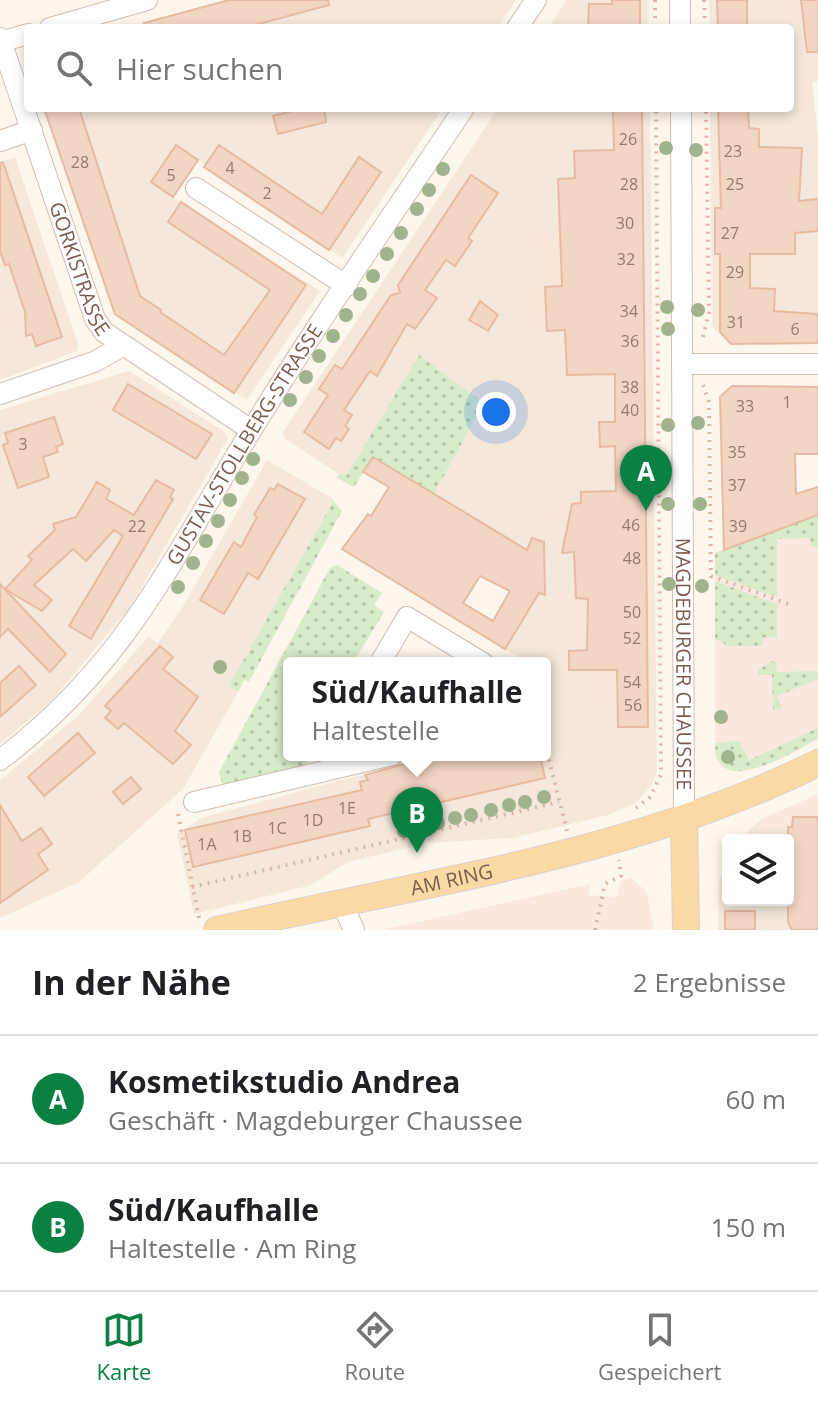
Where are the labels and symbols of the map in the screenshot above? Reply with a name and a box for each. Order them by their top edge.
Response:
house number: 26 [619,128,637,150]
house number: 23 [724,140,742,162]
house number: 28 [71,151,89,173]
house number: 4 [225,157,235,179]
house number: 5 [166,164,176,186]
house number: 28 [620,173,638,195]
house number: 25 [726,173,744,195]
house number: 2 [262,182,272,204]
street label: GORKISTRASSE [43,198,116,341]
house number: 30 [616,212,634,234]
house number: 27 [721,222,739,244]
house number: 32 [617,248,635,270]
house number: 29 [726,261,744,283]
house number: 34 [620,300,638,322]
house number: 31 [727,311,745,333]
house number: 6 [790,318,800,340]
street label: GUSTAV-STOLLBERG-STRASSE [160,319,328,570]
house number: 36 [621,330,639,352]
house number: 38 [621,376,639,398]
house number: 1 [782,391,792,413]
your location [476,392,516,432]
house number: 33 [736,395,754,417]
house number: 40 [621,399,639,421]
house number: 3 [18,433,28,455]
house number: 35 [728,441,746,463]
pin: A [620,445,672,511]
house number: 37 [728,474,746,496]
house number: 46 [622,514,640,536]
house number: 22 [128,515,146,537]
house number: 39 [729,515,747,537]
street label: MAGDEBURGER CHAUSSEE [670,538,698,790]
house number: 48 [623,547,641,569]
house number: 50 [623,601,641,623]
house number: 52 [623,627,641,649]
house number: 54 [623,671,641,693]
house number: 56 [624,694,642,716]
pin: B [391,787,443,853]
house number: 1E [338,797,356,819]
house number: 1D [303,809,323,831]
house number: 1C [267,817,287,839]
house number: 1B [232,825,252,847]
house number: 1A [197,833,218,855]
street label: AM RING [408,857,495,901]

